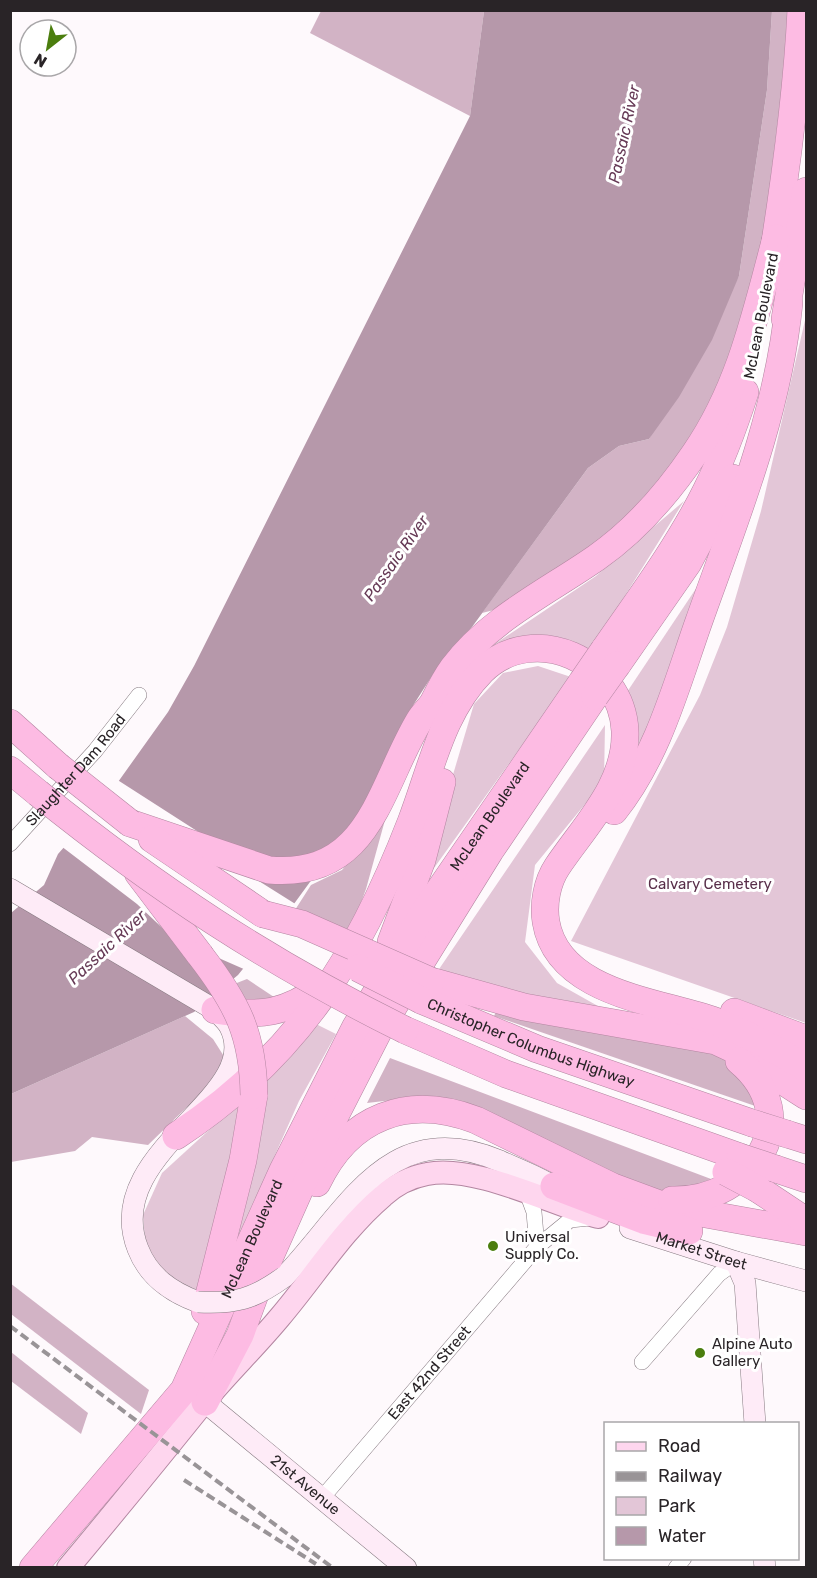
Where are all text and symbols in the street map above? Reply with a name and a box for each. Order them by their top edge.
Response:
north arrow [18,18,78,78]
text: N [31,49,50,72]
water label: Passaic River [604,82,644,185]
street label: McLean Boulevard [740,251,782,381]
water label: Passaic River [360,511,433,604]
street label: Slaughter Dam Road [22,710,130,830]
street label: McLean Boulevard [446,758,534,874]
park label: Calvary Cemetery [648,875,772,893]
water label: Passaic River [64,905,151,988]
street label: Christopher Columbus Highway [425,995,637,1091]
street label: McLean Boulevard [217,1177,286,1301]
place label: Universal Supply Co. [505,1228,579,1263]
street label: Market Street [654,1228,749,1274]
marker: Universal Supply Co. [486,1239,500,1253]
street label: East 42nd Street [384,1322,475,1423]
place label: Alpine Auto Gallery [712,1335,793,1370]
marker: Alpine Auto Gallery [693,1346,707,1360]
legend [604,1422,799,1560]
text: Road [658,1435,701,1457]
street label: 21st Avenue [267,1451,344,1519]
text: Railway [658,1465,722,1487]
text: Park [658,1495,696,1517]
text: Water [658,1525,706,1547]

